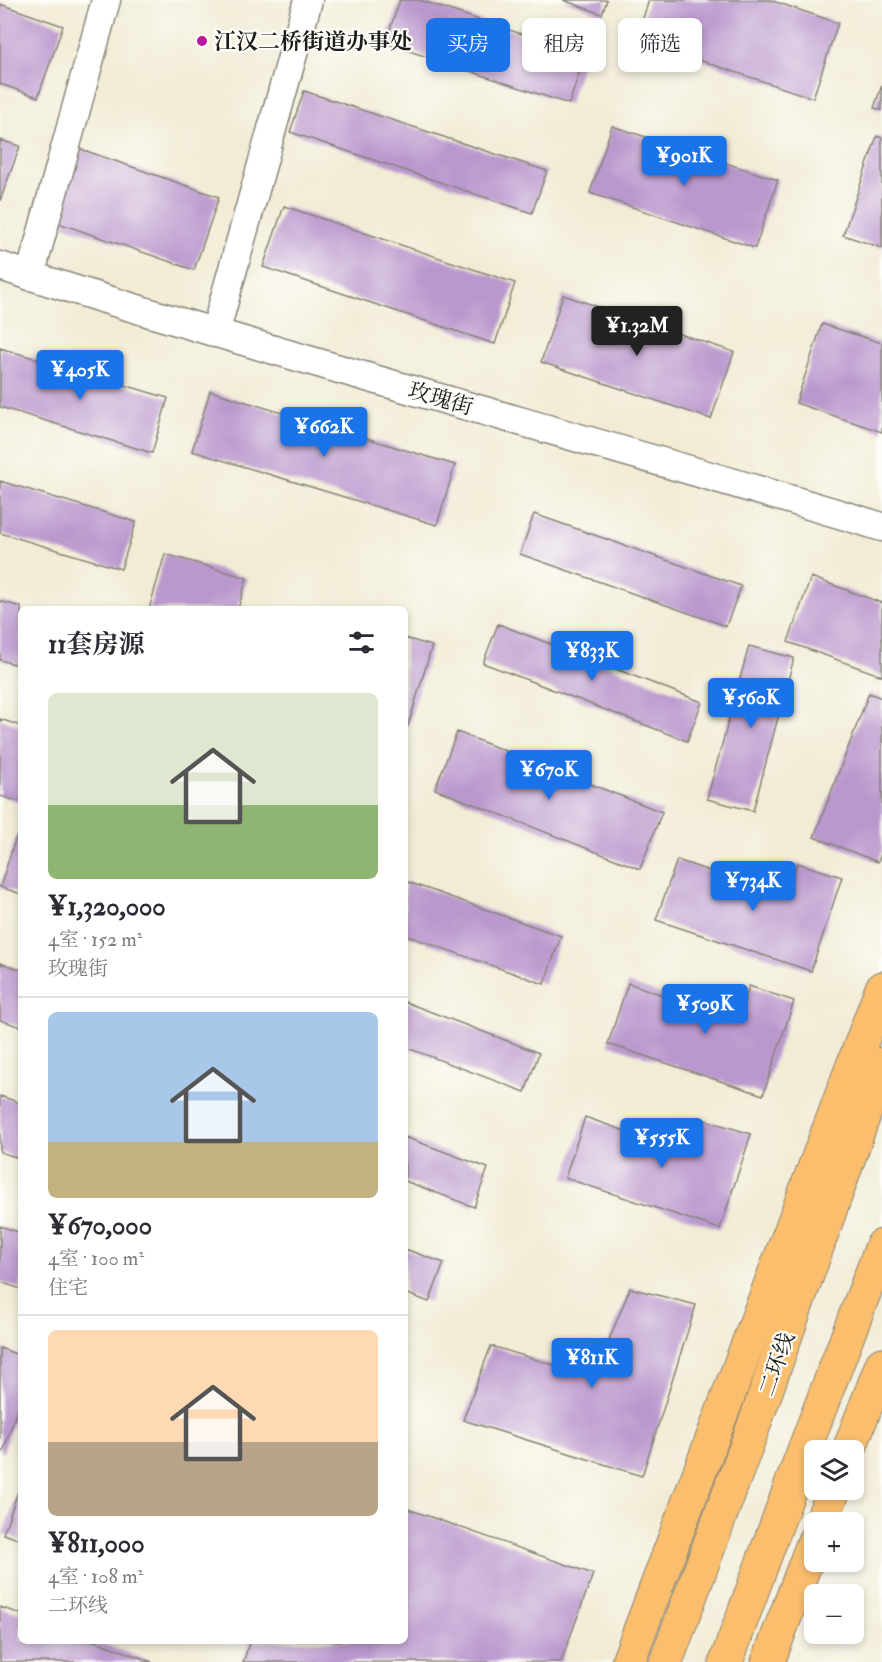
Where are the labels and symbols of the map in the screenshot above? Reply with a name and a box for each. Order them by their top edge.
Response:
place label: 江汉二桥街道办事处 [214,28,412,56]
marker: 江汉二桥街道办事处 [195,34,209,48]
pin: ¥901K [642,136,726,187]
pin: ¥1.32M [588,306,686,357]
pin: ¥405K [38,350,122,401]
street label: 玫瑰街 [405,376,476,422]
pin: ¥662K [282,407,366,458]
pin: ¥833K [550,631,634,682]
pin: ¥560K [709,678,793,729]
pin: ¥670K [507,750,591,801]
pin: ¥734K [711,861,795,912]
pin: ¥509K [663,984,747,1035]
pin: ¥555K [620,1118,704,1169]
street label: 二环线 [753,1329,801,1400]
pin: ¥811K [550,1338,634,1389]

